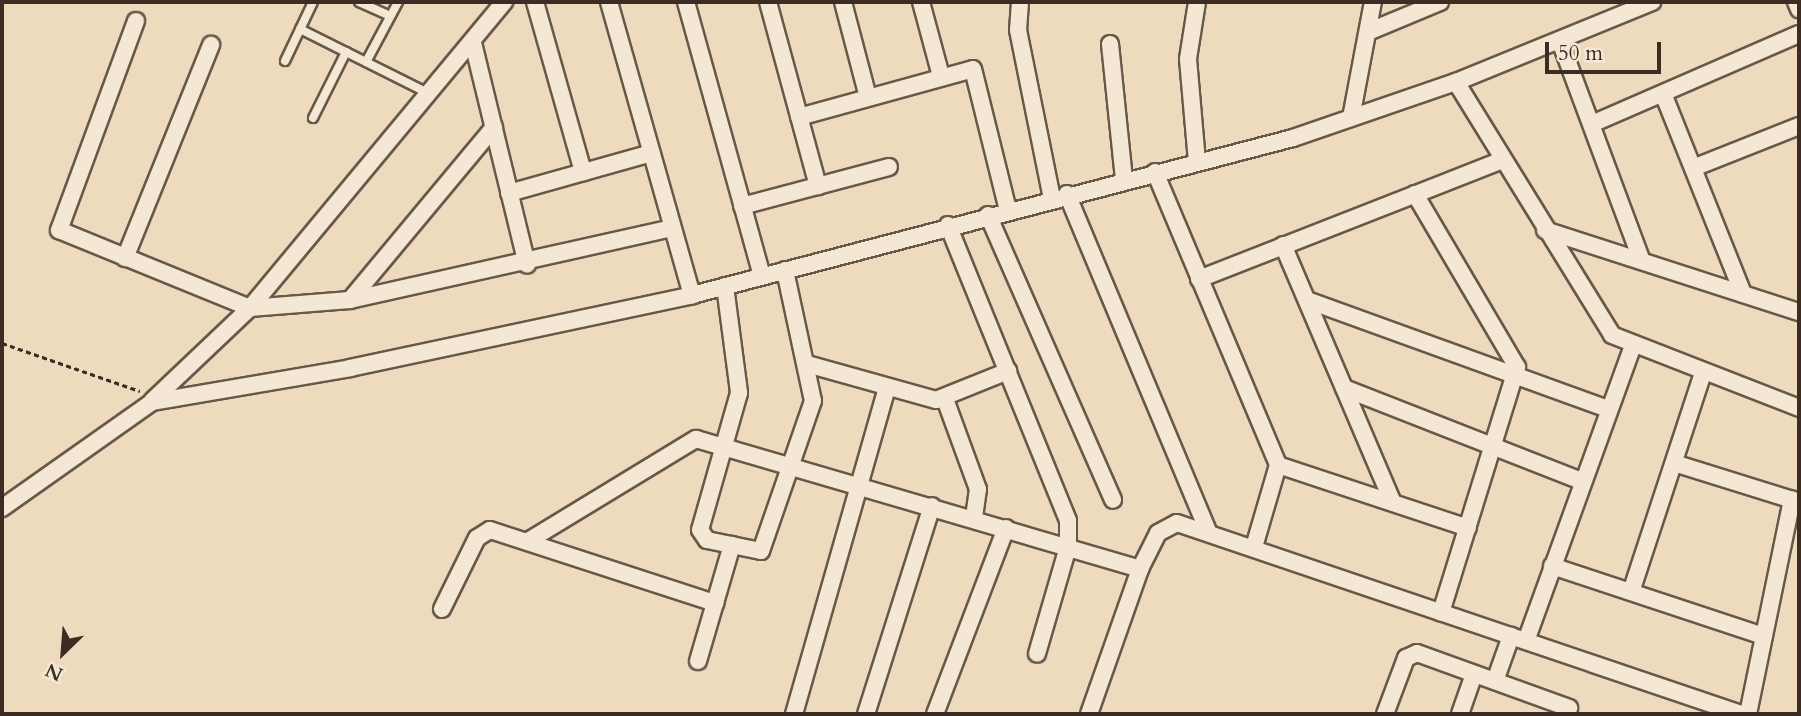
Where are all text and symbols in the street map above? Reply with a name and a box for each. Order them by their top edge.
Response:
scale bar [1549,28,1664,72]
text: 50 m [1558,39,1603,68]
north arrow [28,618,98,688]
text: N [41,657,67,687]

